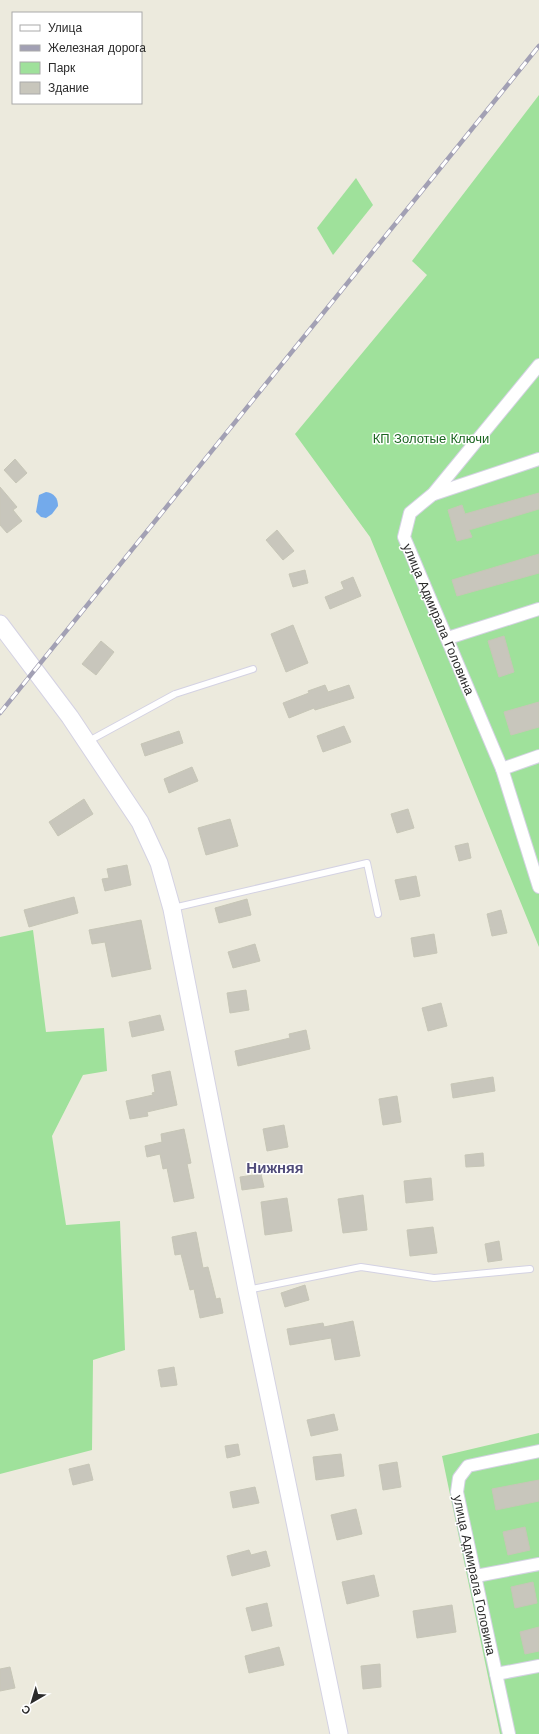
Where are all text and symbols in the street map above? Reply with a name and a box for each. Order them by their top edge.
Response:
legend [12,12,142,104]
text: Улица [48,21,82,35]
text: Железная дорога [48,41,146,55]
text: Парк [48,61,76,75]
text: Здание [48,81,89,95]
park label: КП Золотые Ключи [373,431,489,446]
street label: улица Адмирала Головина [400,541,478,698]
district label: Нижняя [246,1159,304,1177]
street label: улица Адмирала Головина [450,1494,499,1657]
north arrow [12,1682,52,1722]
text: С [19,1702,33,1717]

